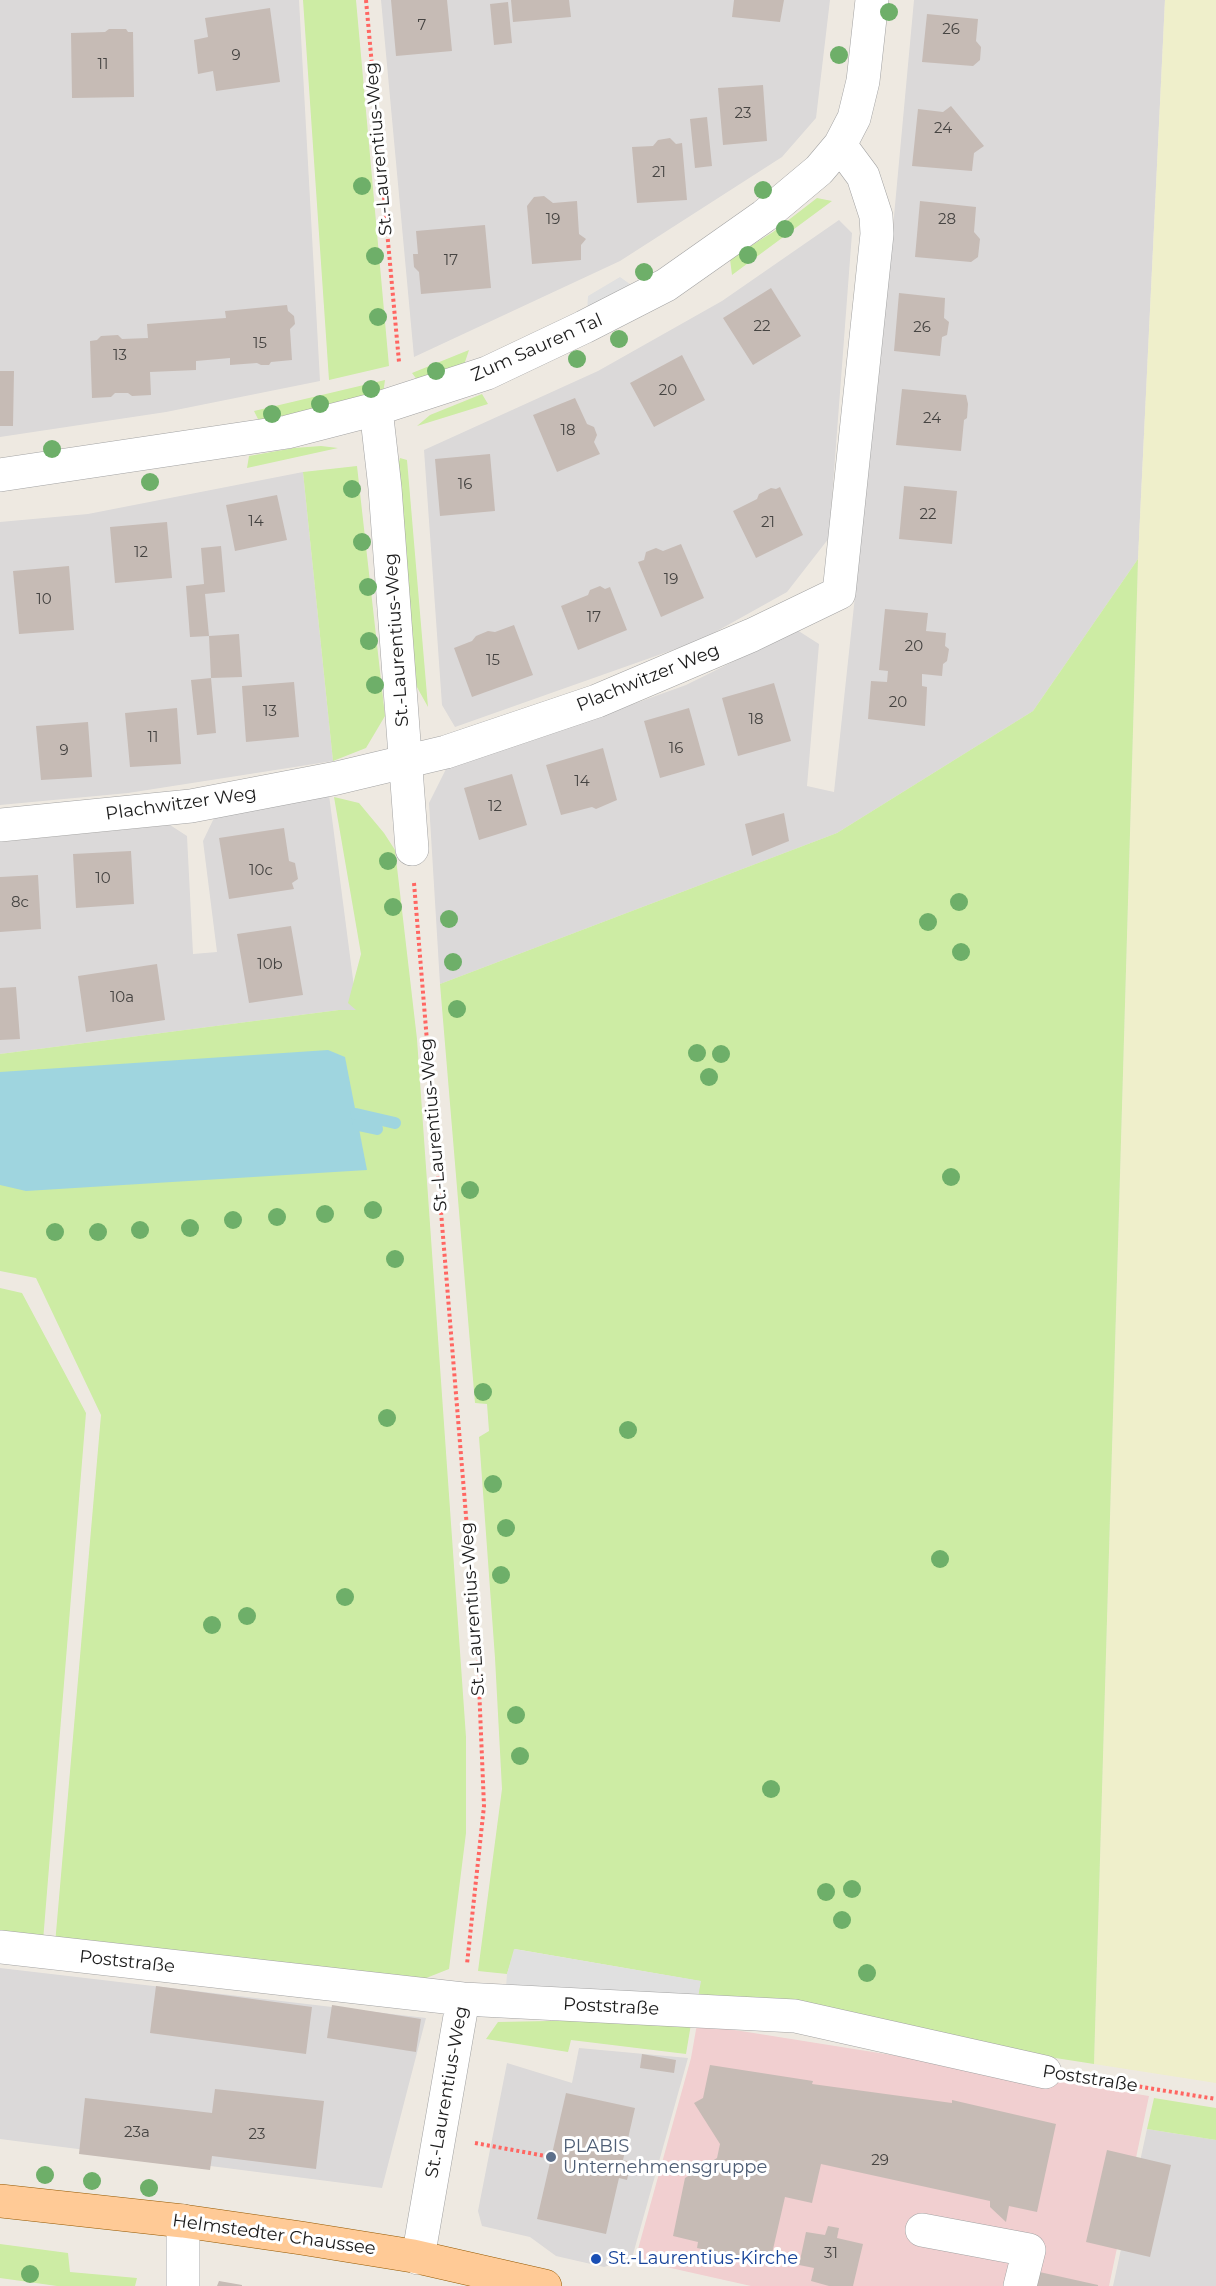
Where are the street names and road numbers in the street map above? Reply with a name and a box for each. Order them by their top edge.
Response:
street label: St.-Laurentius-Weg [361,61,397,237]
street label: Zum Sauren Tal [468,309,606,387]
street label: St.-Laurentius-Weg [380,552,414,728]
street label: Plachwitzer Weg [573,639,723,717]
street label: Plachwitzer Weg [104,783,258,825]
street label: St.-Laurentius-Weg [416,1037,452,1213]
street label: St.-Laurentius-Weg [456,1521,490,1697]
street label: Poststraße [78,1946,176,1978]
street label: Poststraße [562,1994,660,2020]
street label: St.-Laurentius-Weg [421,2004,473,2180]
street label: Poststraße [1041,2061,1139,2097]
street label: Helmstedter Chaussee [171,2210,377,2260]

